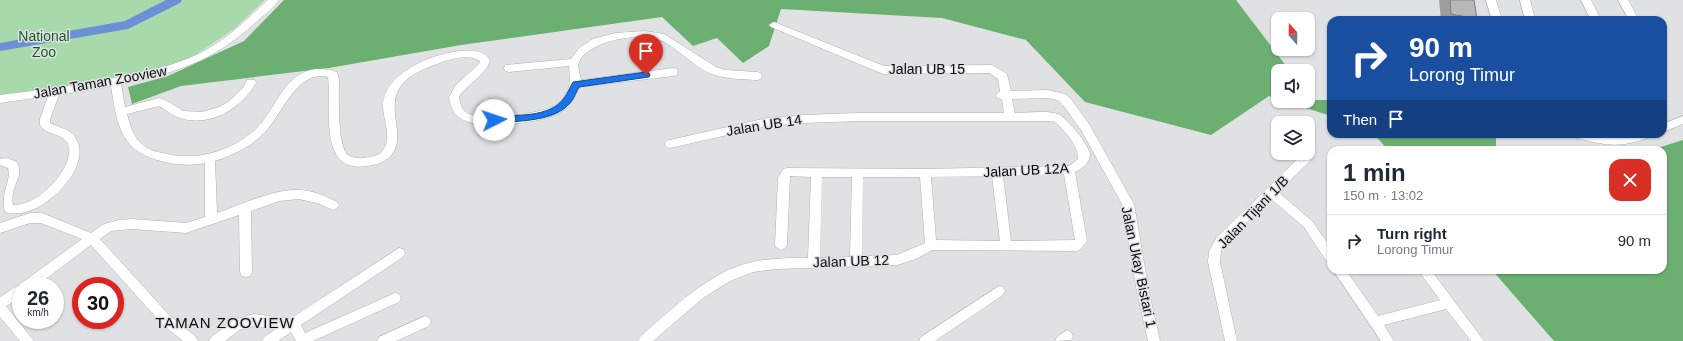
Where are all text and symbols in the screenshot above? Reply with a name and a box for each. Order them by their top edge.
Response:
north arrow [1271,12,1315,56]
map controls [1271,12,1315,160]
park label: National Zoo [18,28,70,60]
icon: right [1343,32,1395,84]
text: 90 m [1409,32,1473,63]
pin [629,34,663,75]
icon: arrive [635,40,657,62]
street label: Jalan UB 15 [889,61,965,77]
street label: Jalan Taman Zooview [32,62,169,102]
button: sound [1271,64,1315,108]
text: Lorong Timur [1409,65,1515,85]
position arrow [473,99,515,141]
icon: arrive [1385,108,1407,130]
street label: Jalan UB 14 [725,111,803,139]
text: Then [1343,111,1377,128]
button: layers [1271,116,1315,160]
text: 1 min [1343,159,1406,186]
button: close [1609,159,1651,201]
street label: Jalan UB 12A [983,160,1070,180]
street label: Jalan Tijani 1/B [1214,172,1292,252]
text: 150 m · 13:02 [1343,188,1423,203]
street label: Jalan Ukay Bistari 1 [1118,205,1160,329]
text: Turn right [1377,225,1447,242]
icon: right [1343,230,1365,252]
text: 90 m [1618,232,1651,249]
text: Lorong Timur [1377,242,1454,257]
street label: Jalan UB 12 [813,252,890,270]
speed limit sign: 30 [72,277,124,329]
text: 26 [27,287,49,309]
text: km/h [27,307,49,318]
district label: TAMAN ZOOVIEW [155,314,295,331]

